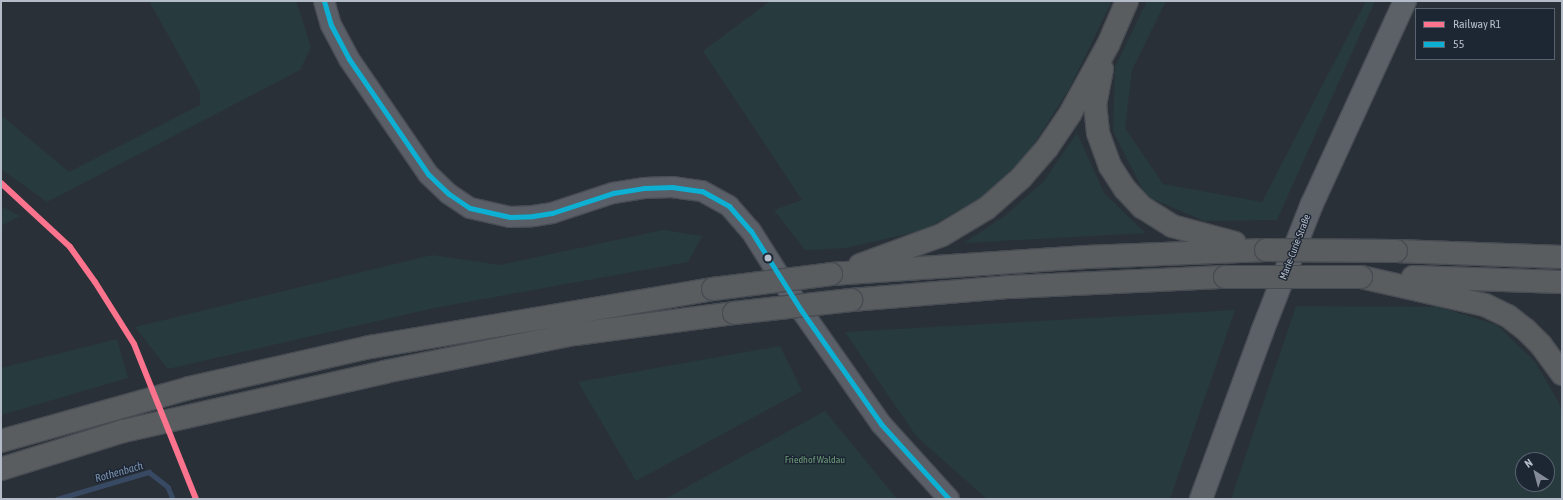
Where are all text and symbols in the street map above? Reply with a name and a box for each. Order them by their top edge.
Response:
legend [1415,8,1555,60]
text: Railway R1 [1453,17,1501,31]
text: 55 [1453,37,1464,51]
street label: Marie-Curie-Straße [1277,213,1313,281]
unlabelled marker [763,253,773,263]
north arrow [1515,452,1555,492]
park label: Friedhof Waldau [785,454,845,466]
text: N [1522,456,1535,470]
water label: Rothenbach [94,459,144,485]

